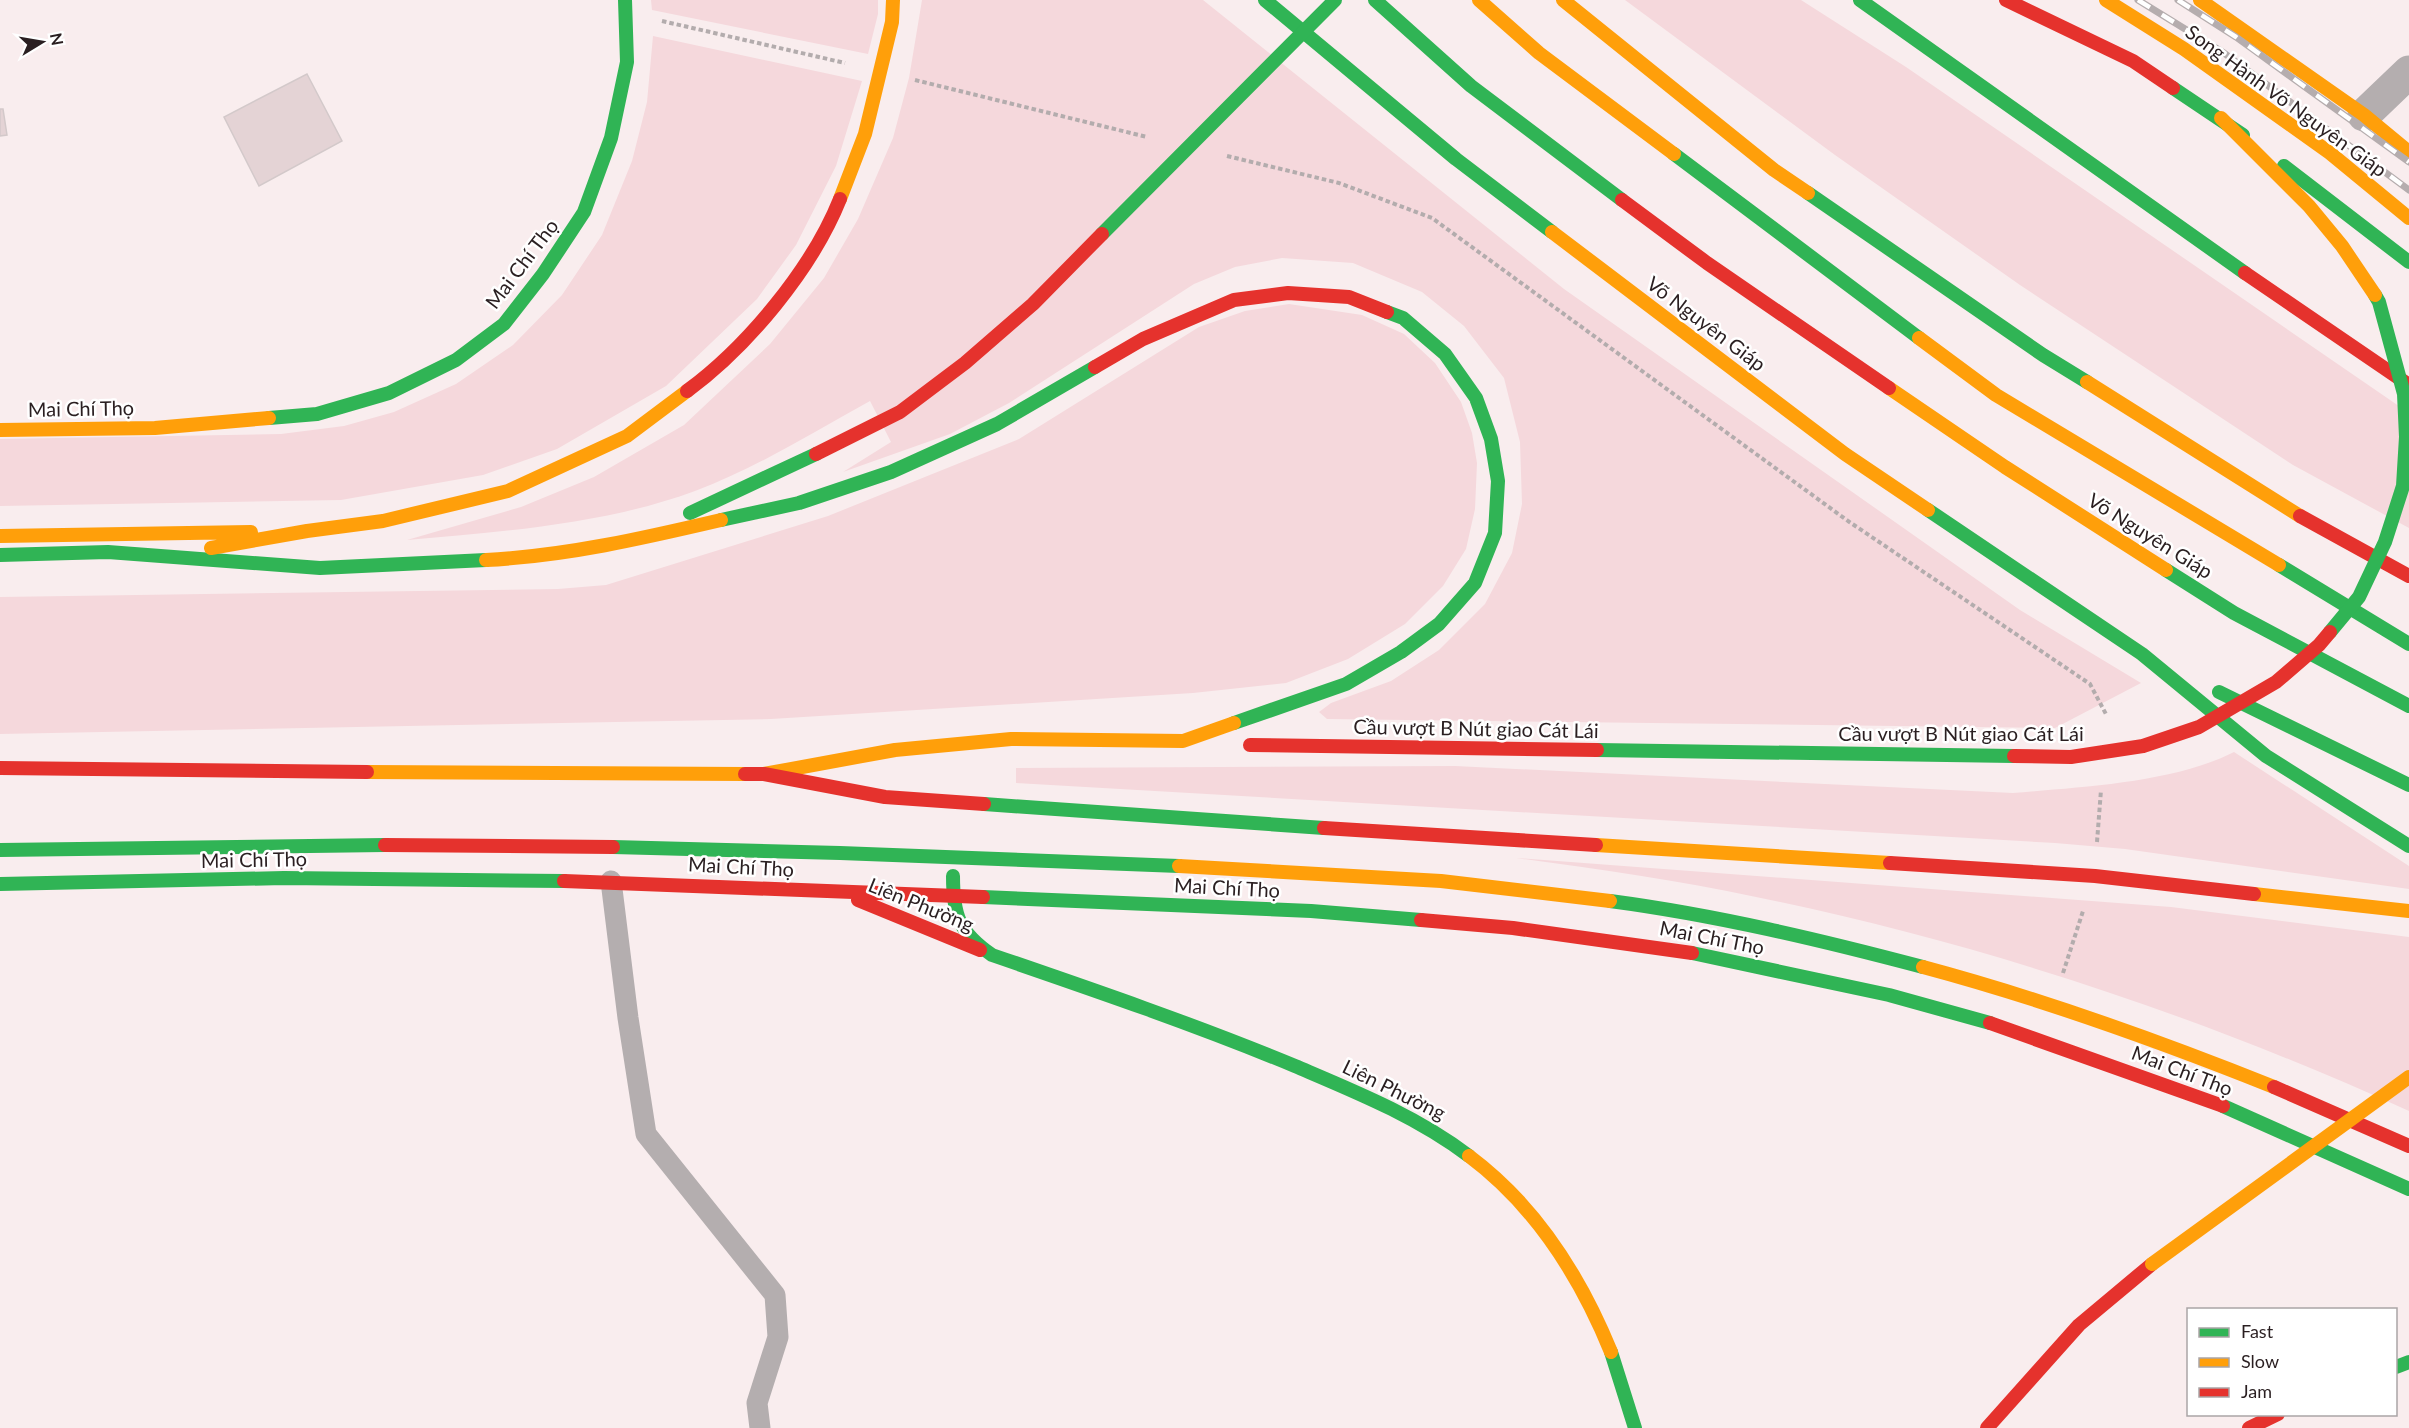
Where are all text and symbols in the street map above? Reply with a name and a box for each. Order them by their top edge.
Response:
north arrow [12,12,72,72]
street label: Song Hành Võ Nguyên Giáp [2181,19,2392,181]
text: N [47,31,68,47]
street label: Mai Chí Thọ [480,214,563,313]
street label: Võ Nguyên Giáp [1643,271,1771,376]
street label: Mai Chí Thọ [28,395,134,421]
street label: Võ Nguyên Giáp [2084,487,2217,583]
street label: Cầu vượt B Nút giao Cát Lái [1353,714,1599,742]
street label: Cầu vượt B Nút giao Cát Lái [1838,721,2084,745]
street label: Mai Chí Thọ [201,846,307,872]
street label: Mai Chí Thọ [687,851,795,881]
street label: Liên Phường [865,872,978,936]
street label: Mai Chí Thọ [1173,872,1281,902]
street label: Mai Chí Thọ [1658,915,1767,959]
street label: Mai Chí Thọ [2129,1040,2236,1100]
street label: Liên Phường [1339,1054,1450,1124]
legend [2187,1308,2397,1416]
text: Fast [2241,1320,2274,1342]
text: Slow [2241,1350,2279,1372]
text: Jam [2241,1380,2272,1402]

